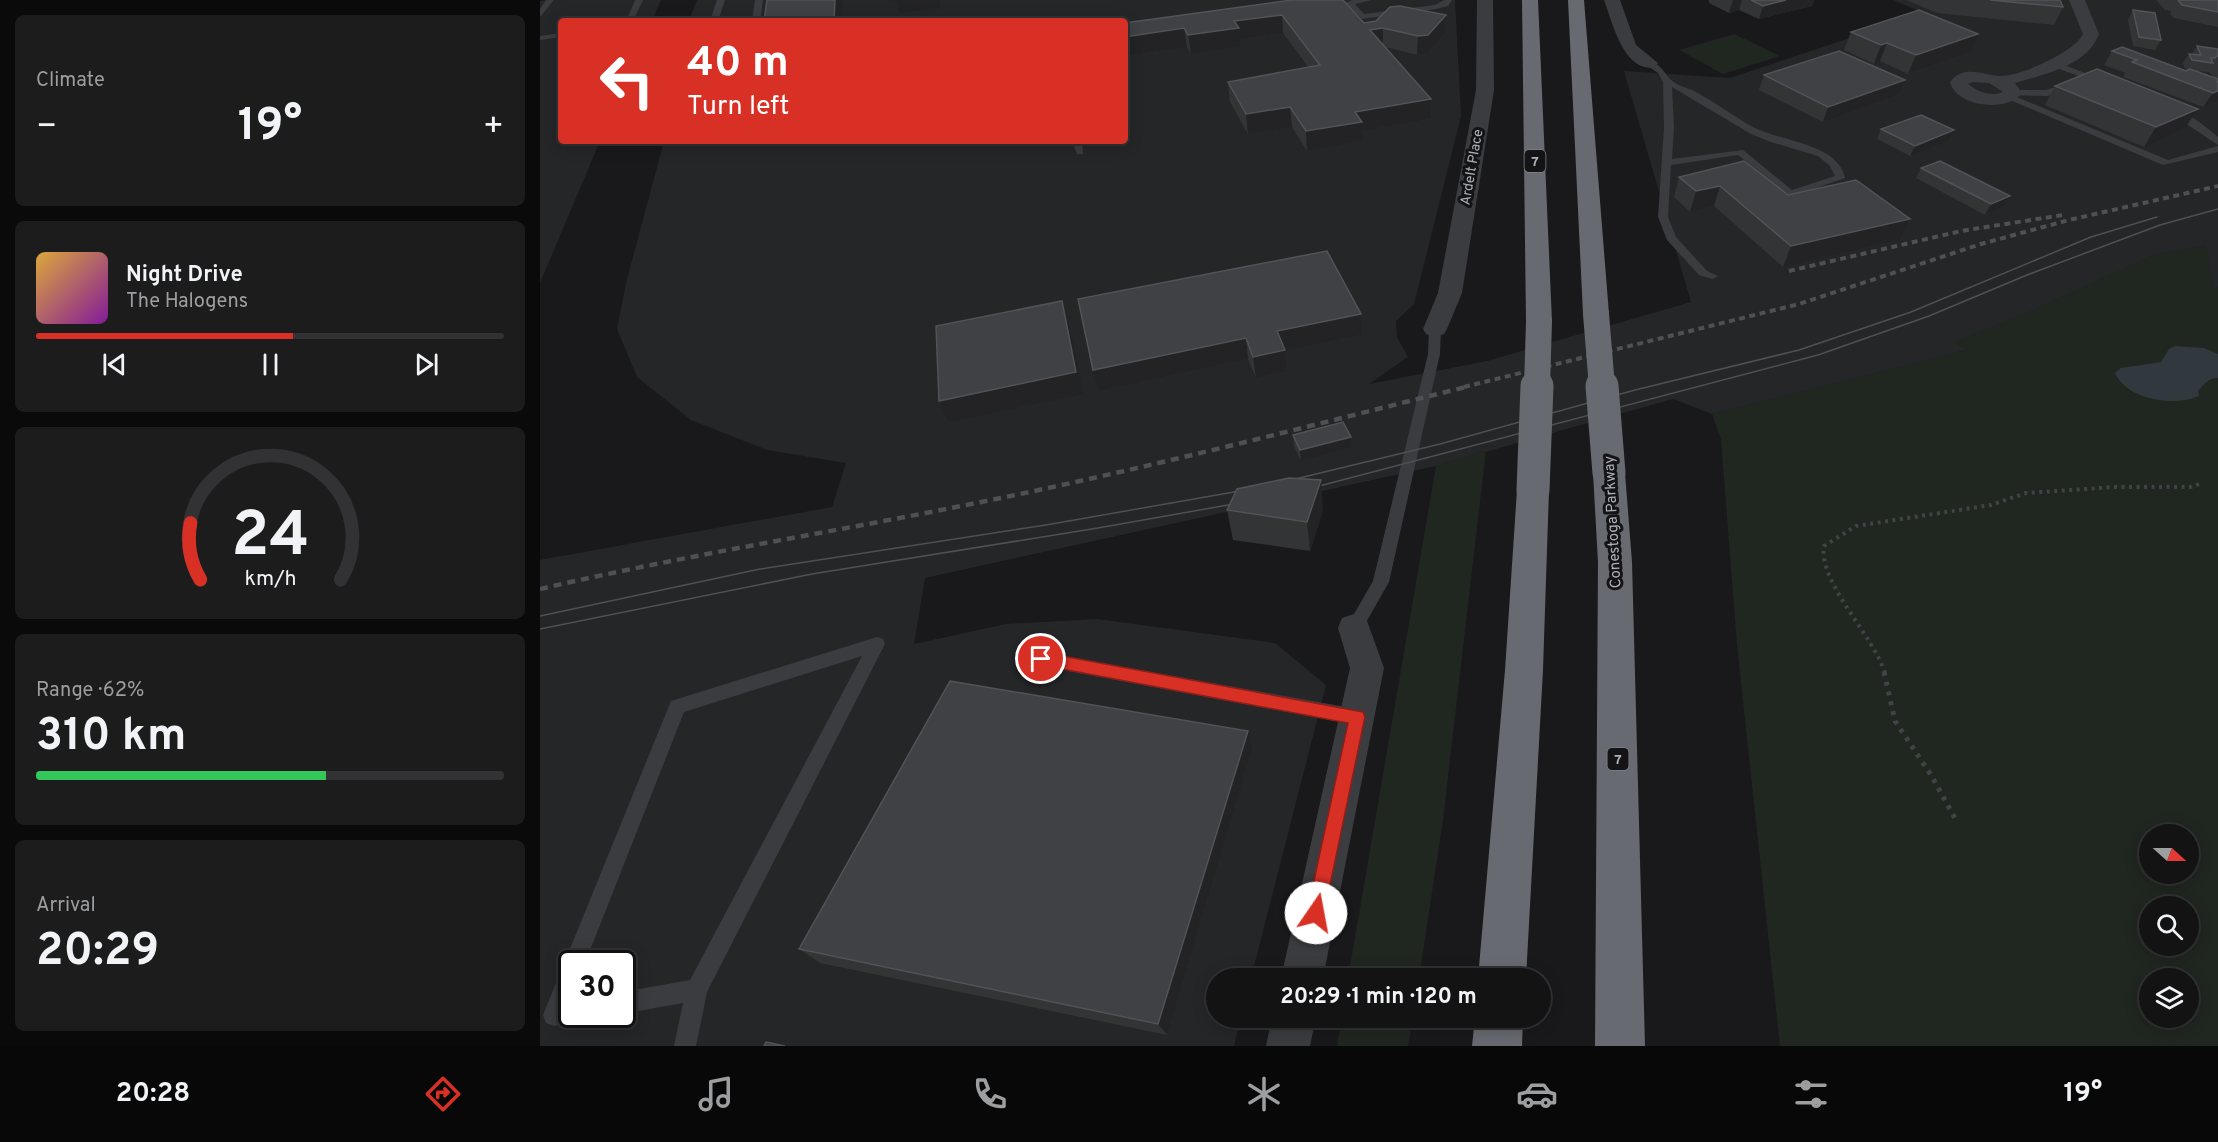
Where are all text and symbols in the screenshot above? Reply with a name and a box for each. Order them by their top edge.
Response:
text: 40 m [687,38,789,91]
icon: left [588,42,666,120]
text: Climate [36,68,105,94]
text: Turn left [687,90,789,124]
text: 19° [238,99,302,156]
text: − [36,107,57,149]
text: + [483,107,504,149]
street label: Ardelt Place [1457,128,1488,207]
road number: 7 [1524,150,1546,172]
text: Night Drive [126,262,243,289]
text: The Halogens [126,289,248,315]
icon: previous [98,348,131,381]
icon: pause [254,348,287,381]
icon: next [410,348,443,381]
street label: Conestoga Parkway [1601,455,1626,589]
text: 24 [231,499,309,578]
text: km/h [244,566,296,593]
pin [1015,633,1066,684]
icon: arrive [1024,642,1057,675]
text: Range · 62% [36,678,144,704]
text: 310 km [36,709,186,766]
road number: 7 [1608,748,1628,770]
north arrow [2139,824,2199,884]
map controls [2139,824,2199,1028]
position arrow [1284,881,1348,945]
text: Arrival [36,893,96,919]
button: search [2139,896,2199,956]
text: 20:29 [36,924,159,981]
speed limit sign: 30 [558,950,636,1028]
button: layers [2139,968,2199,1028]
text: 20:29 · 1 min · 120 m [1280,984,1477,1011]
icon: directions [422,1073,464,1115]
icon: music [695,1073,737,1115]
icon: phone [969,1073,1011,1115]
icon: climate [1243,1073,1285,1115]
icon: car [1516,1073,1558,1115]
icon: filters [1790,1073,1832,1115]
text: 20:28 [116,1077,190,1111]
text: 19° [2064,1077,2102,1111]

